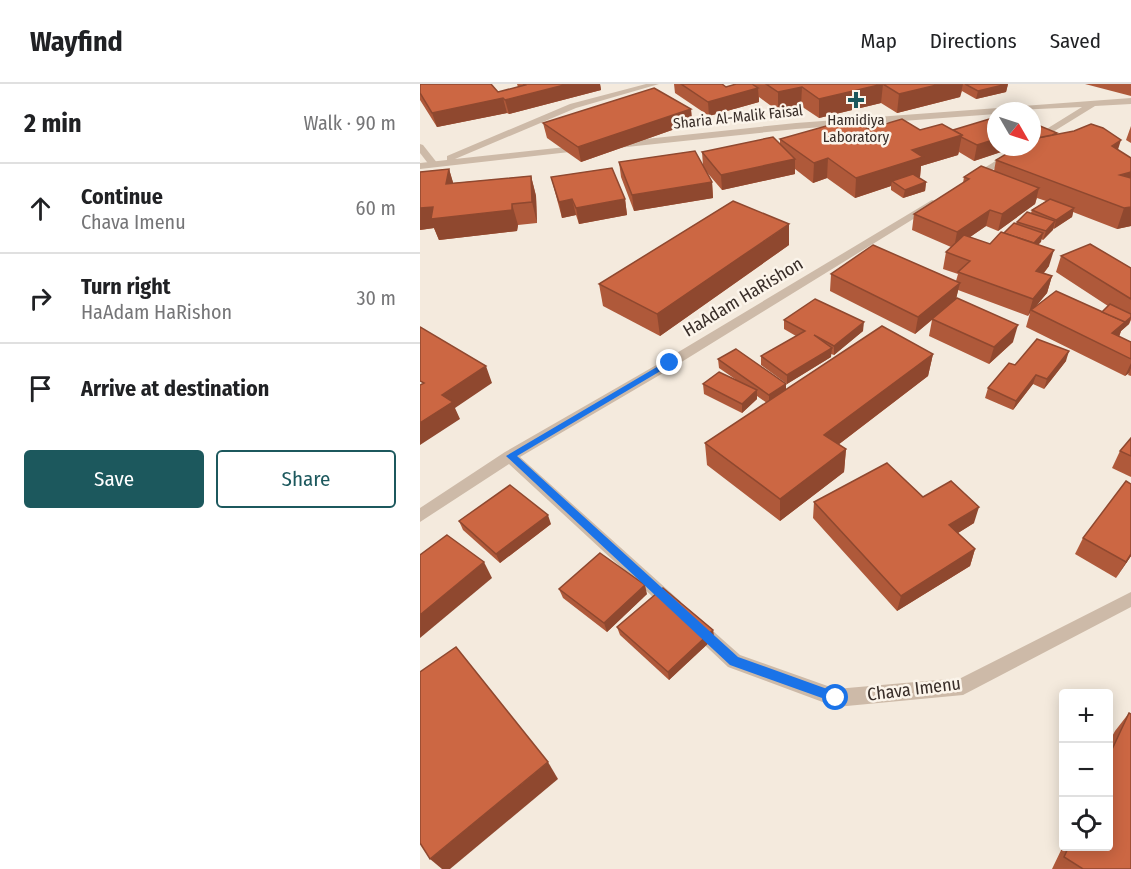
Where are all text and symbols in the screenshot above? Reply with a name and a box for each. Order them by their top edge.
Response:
text: Wayfind [30,25,123,58]
text: Map [860,28,897,54]
text: Directions [930,28,1017,54]
text: Saved [1050,28,1101,54]
marker: Hamidiya Laboratory [847,91,865,109]
street label: Sharia Al-Malik Faisal [672,101,804,133]
north arrow [987,102,1041,156]
text: 2 min [24,108,82,139]
text: Walk · 90 m [304,111,396,135]
place label: Hamidiya Laboratory [823,111,889,146]
text: Continue [81,183,163,210]
icon: ahead [24,192,57,225]
text: 60 m [356,196,396,220]
text: Chava Imenu [81,210,186,234]
street label: HaAdam HaRishon [679,253,807,341]
text: Turn right [81,273,170,300]
icon: right [24,282,57,315]
text: 30 m [356,286,396,310]
text: HaAdam HaRishon [81,300,232,324]
route end [656,349,682,375]
icon: arrive [24,372,57,405]
text: Arrive at destination [81,375,269,402]
button: Save [24,450,204,508]
button: Share [216,450,396,508]
street label: Chava Imenu [866,672,962,706]
route start [822,684,848,710]
map controls [1059,689,1113,851]
button: + [1059,689,1113,743]
button: − [1059,743,1113,797]
button: locate [1059,797,1113,851]

